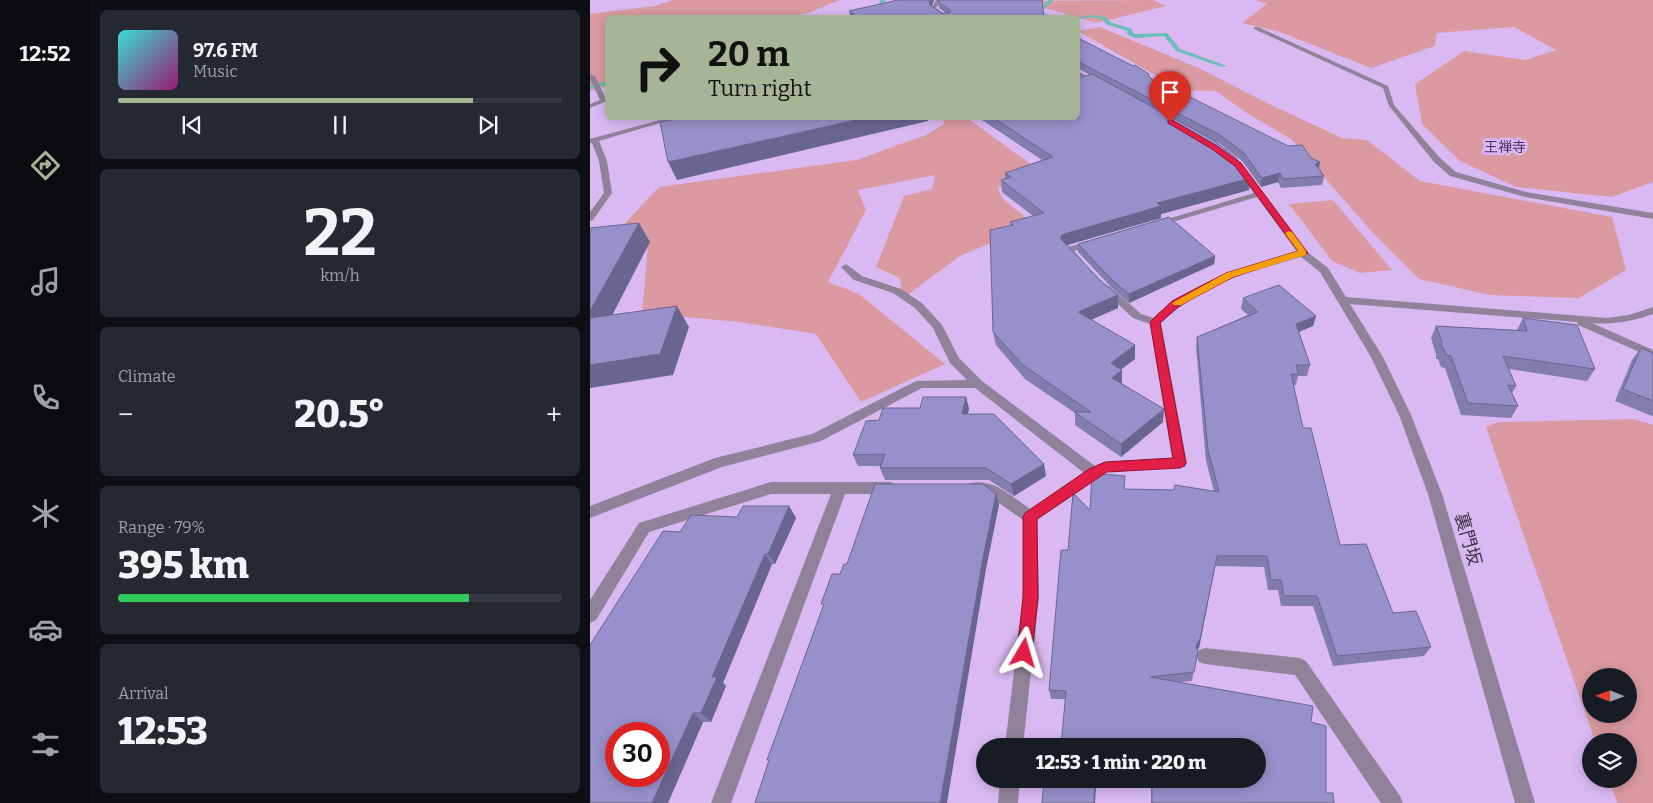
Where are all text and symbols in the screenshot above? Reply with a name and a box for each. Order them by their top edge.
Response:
text: 20 m [708,33,790,75]
icon: right [625,35,690,100]
text: 97.6 FM [193,39,258,62]
text: 12:52 [19,40,71,67]
text: Music [193,62,238,81]
pin [1149,71,1191,122]
text: Turn right [708,75,811,102]
icon: arrive [1156,78,1184,106]
icon: previous [178,111,206,139]
icon: pause [326,111,354,139]
icon: next [474,111,502,139]
district label: 王禅寺 [1484,139,1526,156]
icon: directions [28,148,63,183]
text: 22 [303,194,377,272]
icon: music [28,264,63,299]
text: km/h [320,266,360,285]
text: Climate [118,367,176,386]
icon: phone [28,380,63,415]
text: 20.5° [294,391,385,437]
text: − [118,398,133,431]
text: + [546,398,562,431]
icon: climate [28,496,63,531]
street label: 裏門坂 [1450,510,1486,568]
text: Range · 79% [118,518,205,537]
text: 395 km [118,542,249,588]
icon: car [28,612,63,647]
position arrow [997,626,1049,678]
north arrow [1582,668,1638,722]
map controls [1582,668,1637,788]
text: Arrival [118,684,169,703]
text: 12:53 [118,708,208,754]
speed limit sign: 30 [605,722,670,787]
icon: filters [28,727,63,762]
button: layers [1582,733,1637,788]
text: 12:53 · 1 min · 220 m [1036,751,1206,774]

